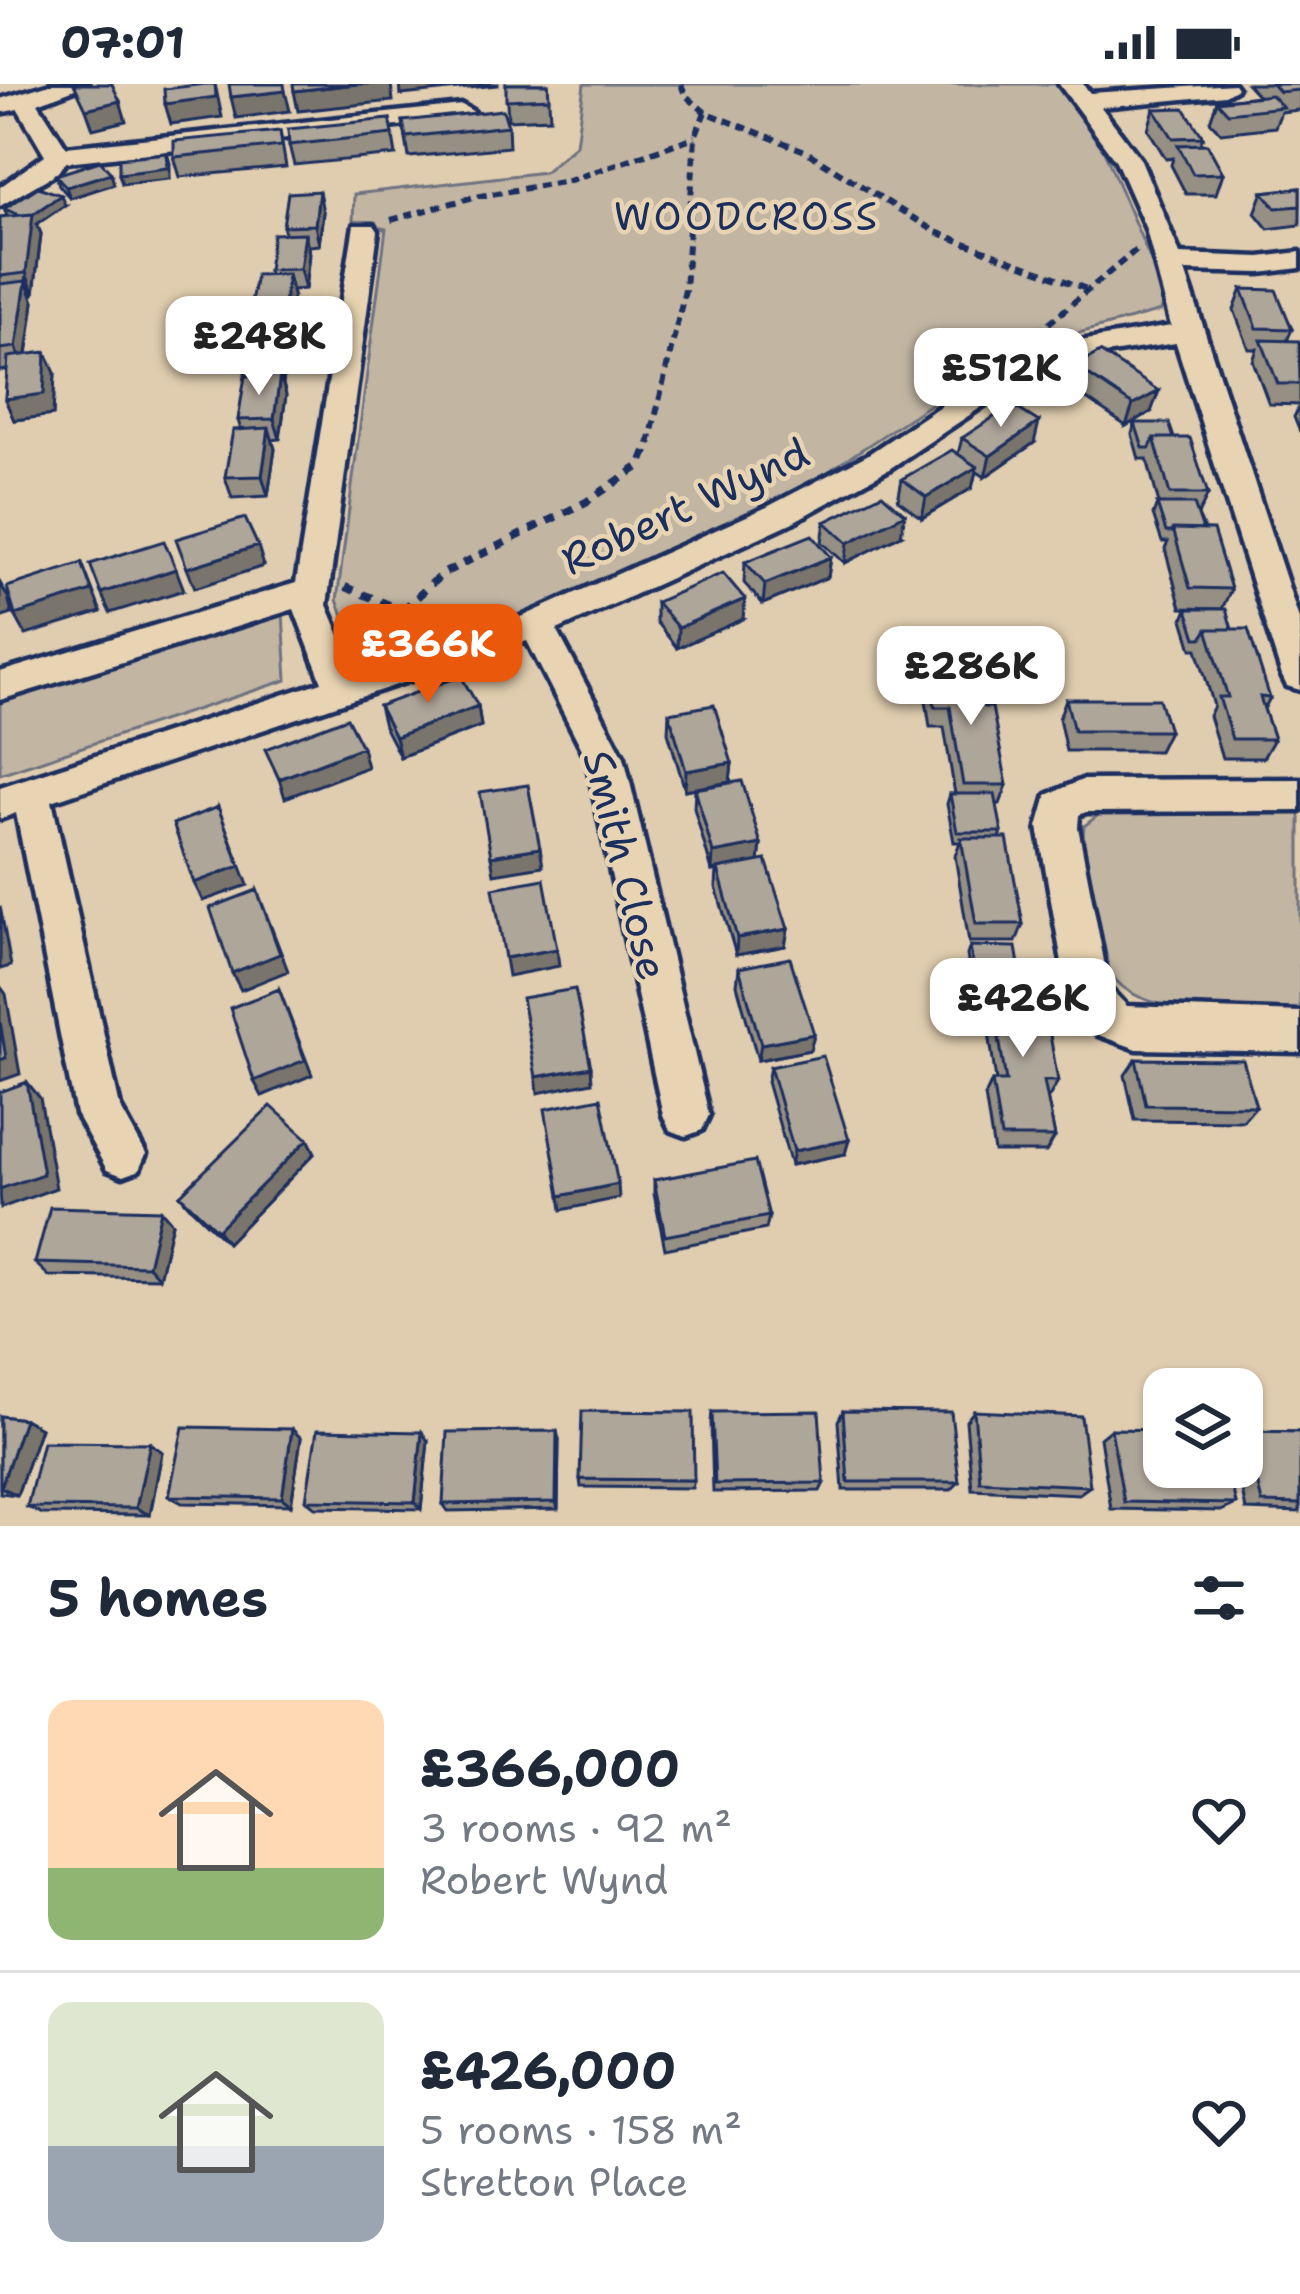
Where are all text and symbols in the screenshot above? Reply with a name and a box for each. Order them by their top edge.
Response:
text: 07:01 [60,12,185,72]
district label: WOODCROSS [614,190,880,242]
pin: £248K [175,296,343,398]
text: £248K [193,309,325,361]
pin: £512K [917,328,1085,430]
text: £512K [941,341,1061,393]
street label: Robert Wynd [552,424,818,588]
pin: £366K [344,604,512,706]
text: £366K [360,617,496,669]
pin: £286K [887,626,1055,728]
text: £286K [904,639,1038,691]
street label: Smith Close [570,744,682,986]
pin: £426K [939,958,1107,1060]
text: £426K [957,971,1089,1023]
map controls [1143,1368,1263,1488]
button: layers [1143,1368,1263,1488]
text: 5 homes [48,1564,268,1632]
icon: filters [1186,1565,1252,1631]
text: £366,000 [420,1734,680,1802]
icon: home [144,1748,288,1892]
icon: heart [1186,1787,1252,1853]
text: 3 rooms · 92 m² [420,1802,732,1854]
text: Robert Wynd [420,1854,668,1906]
text: £426,000 [420,2036,676,2104]
icon: home [144,2050,288,2194]
icon: heart [1186,2089,1252,2155]
text: 5 rooms · 158 m² [420,2104,742,2156]
text: Stretton Place [420,2156,688,2208]

